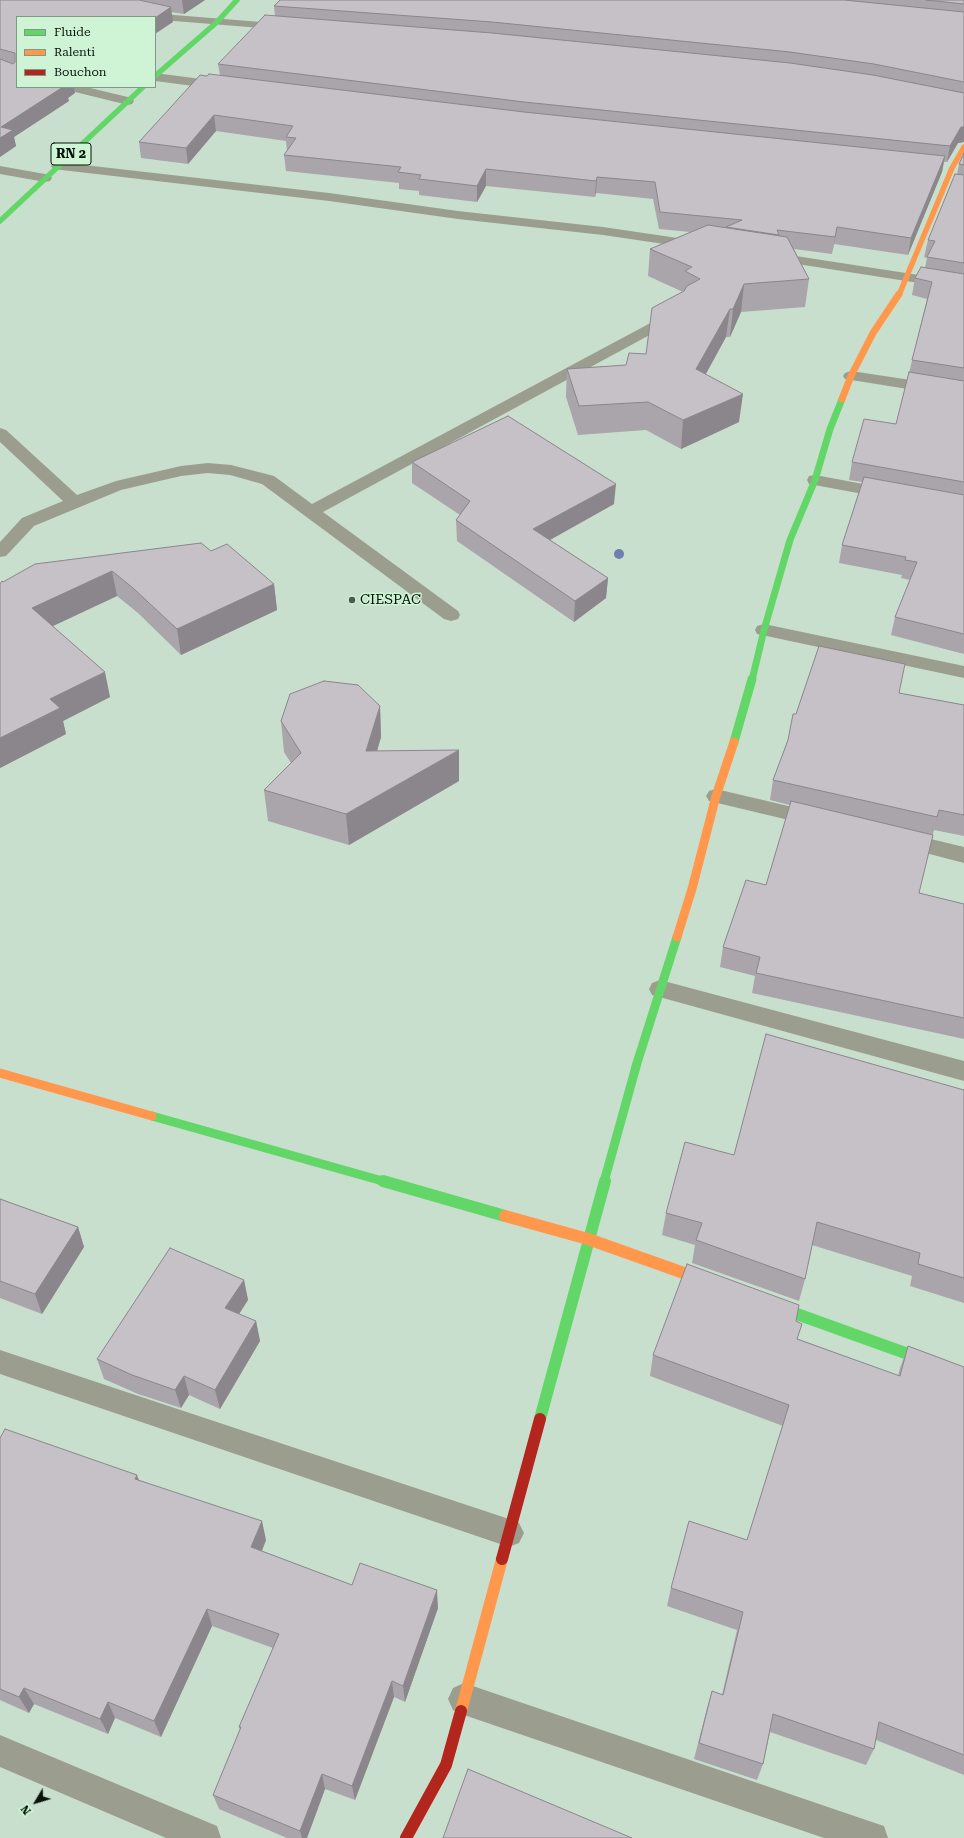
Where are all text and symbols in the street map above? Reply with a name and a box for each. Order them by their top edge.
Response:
legend [16,16,156,88]
text: Fluide [54,25,91,39]
text: Ralenti [54,45,95,59]
text: Bouchon [54,65,107,79]
road number: RN 2 [51,143,91,165]
place label: CIESPAC [360,592,421,608]
marker: CIESPAC [347,595,357,605]
north arrow [16,1782,56,1822]
text: N [18,1802,34,1817]

